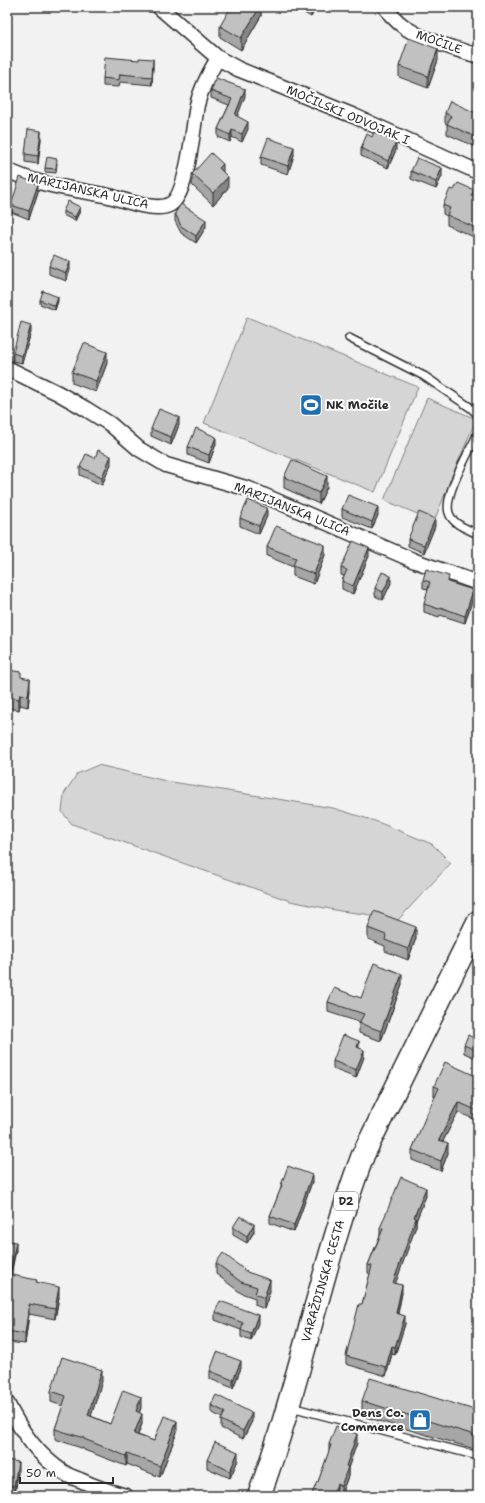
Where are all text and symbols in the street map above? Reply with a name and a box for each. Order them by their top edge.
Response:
street label: MOČILE [414,26,464,58]
street label: MOČILSKI ODVOJAK I [284,82,412,148]
street label: MARIJANSKA ULICA [26,169,150,213]
sports icon: NK Močile [298,392,324,418]
place label: NK Močile [326,397,389,413]
street label: MARIJANSKA ULICA [232,478,353,540]
road number: D2 [334,1192,358,1210]
street label: VARAŽDINSKA CESTA [298,1218,348,1344]
place label: Dens Co. Commerce [341,1405,404,1435]
shop icon: Dens Co. Commerce [407,1407,433,1433]
scale bar [20,1459,113,1485]
text: 50 m [26,1465,56,1481]

